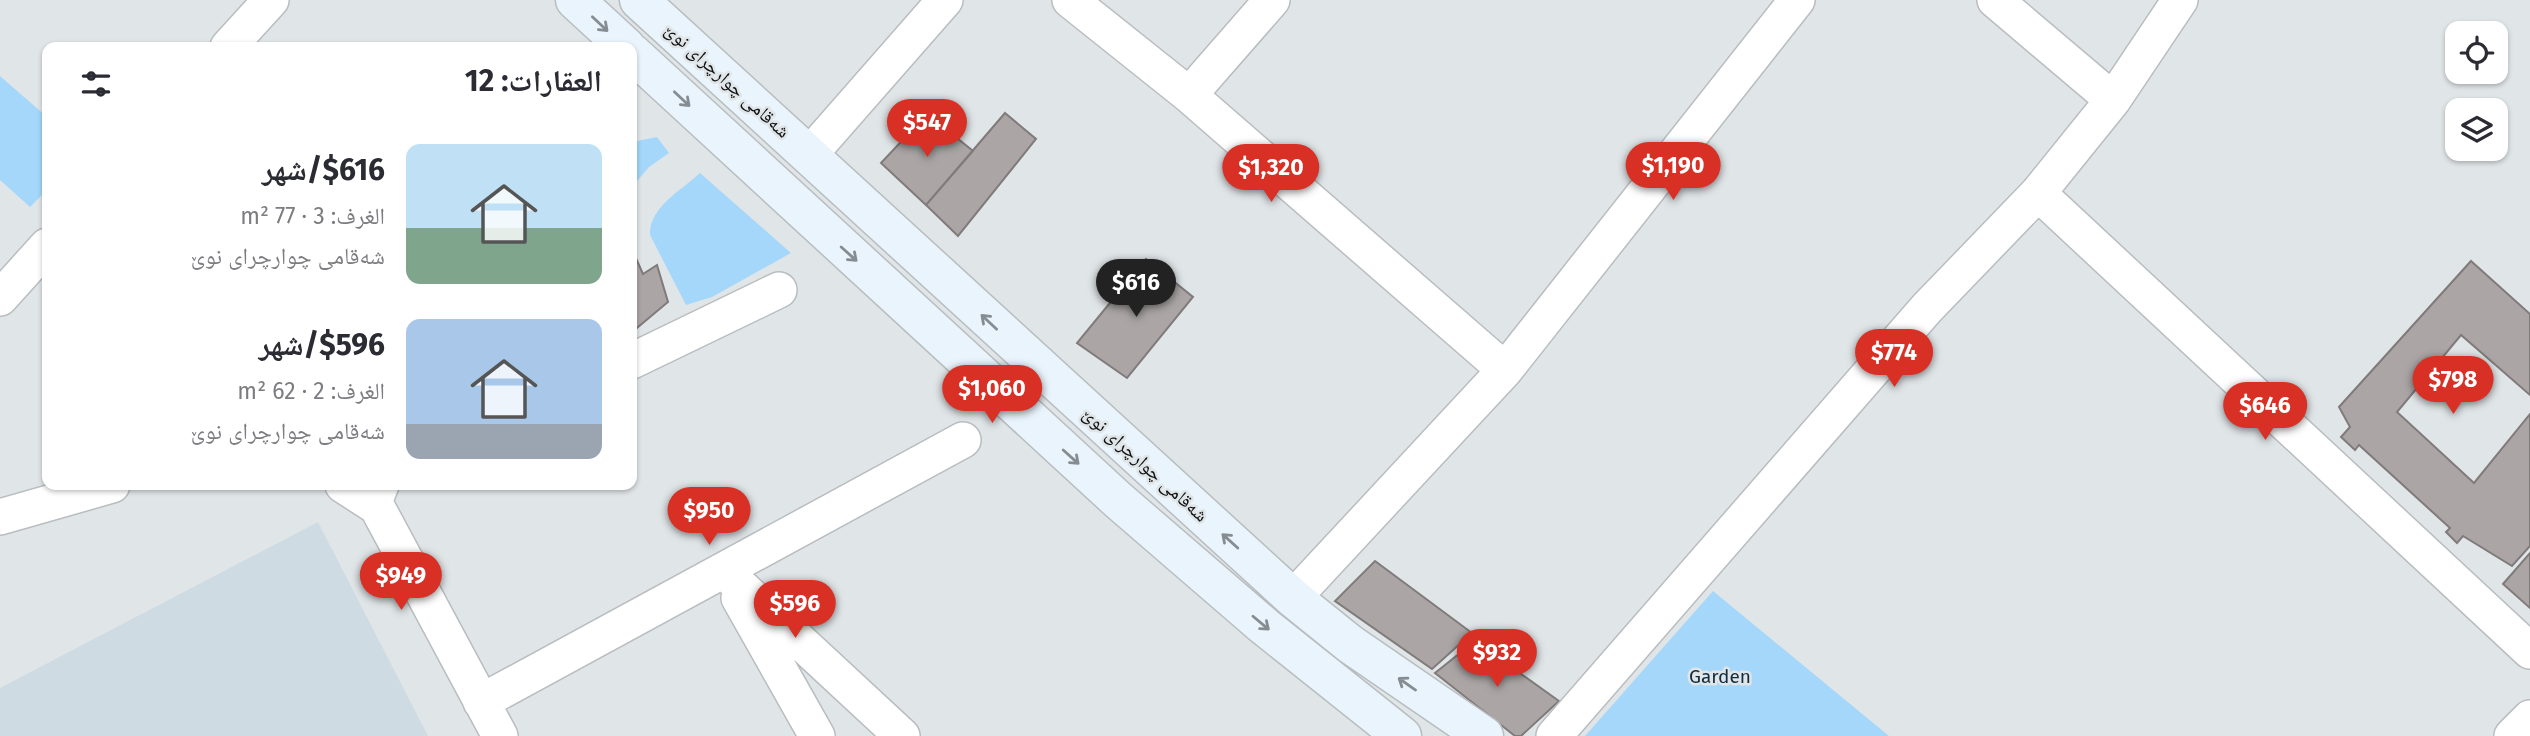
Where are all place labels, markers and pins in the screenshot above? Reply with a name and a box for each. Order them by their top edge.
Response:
pin: $547 [886,100,968,159]
pin: $1,190 [1616,142,1730,202]
pin: $1,320 [1214,144,1328,204]
pin: $616 [1095,260,1177,319]
pin: $774 [1853,330,1935,389]
pin: $798 [2412,356,2494,416]
pin: $1,060 [935,366,1049,425]
pin: $646 [2224,382,2306,442]
pin: $950 [668,488,750,547]
pin: $949 [360,552,442,612]
pin: $596 [754,580,836,640]
pin: $932 [1456,630,1538,689]

